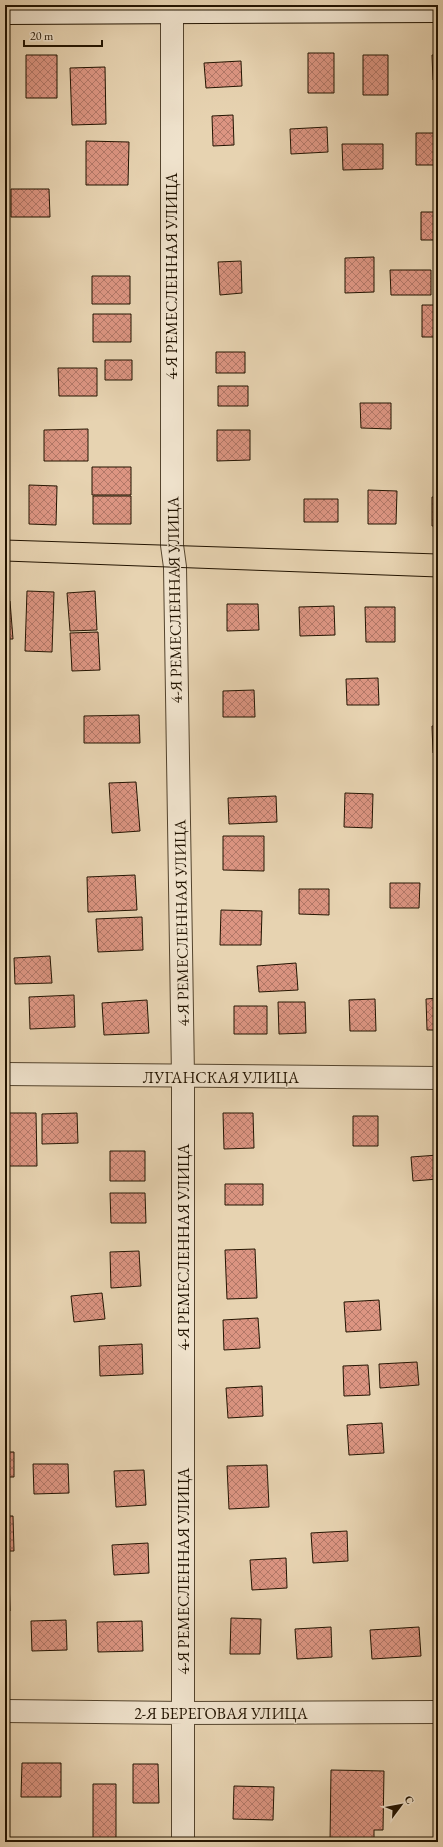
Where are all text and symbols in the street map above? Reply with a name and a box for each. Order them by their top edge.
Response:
scale bar [24,22,102,48]
text: 20 m [30,28,54,44]
street label: 4-Я РЕМЕСЛЕННАЯ УЛИЦА [161,172,182,379]
street label: 4-Я РЕМЕСЛЕННАЯ УЛИЦА [162,496,187,704]
street label: 4-Я РЕМЕСЛЕННАЯ УЛИЦА [169,819,194,1027]
street label: ЛУГАНСКАЯ УЛИЦА [143,1067,300,1088]
street label: 4-Я РЕМЕСЛЕННАЯ УЛИЦА [173,1143,194,1350]
street label: 4-Я РЕМЕСЛЕННАЯ УЛИЦА [173,1467,194,1674]
street label: 2-Я БЕРЕГОВАЯ УЛИЦА [134,1703,309,1724]
north arrow [381,1785,421,1825]
text: С [401,1793,418,1807]

